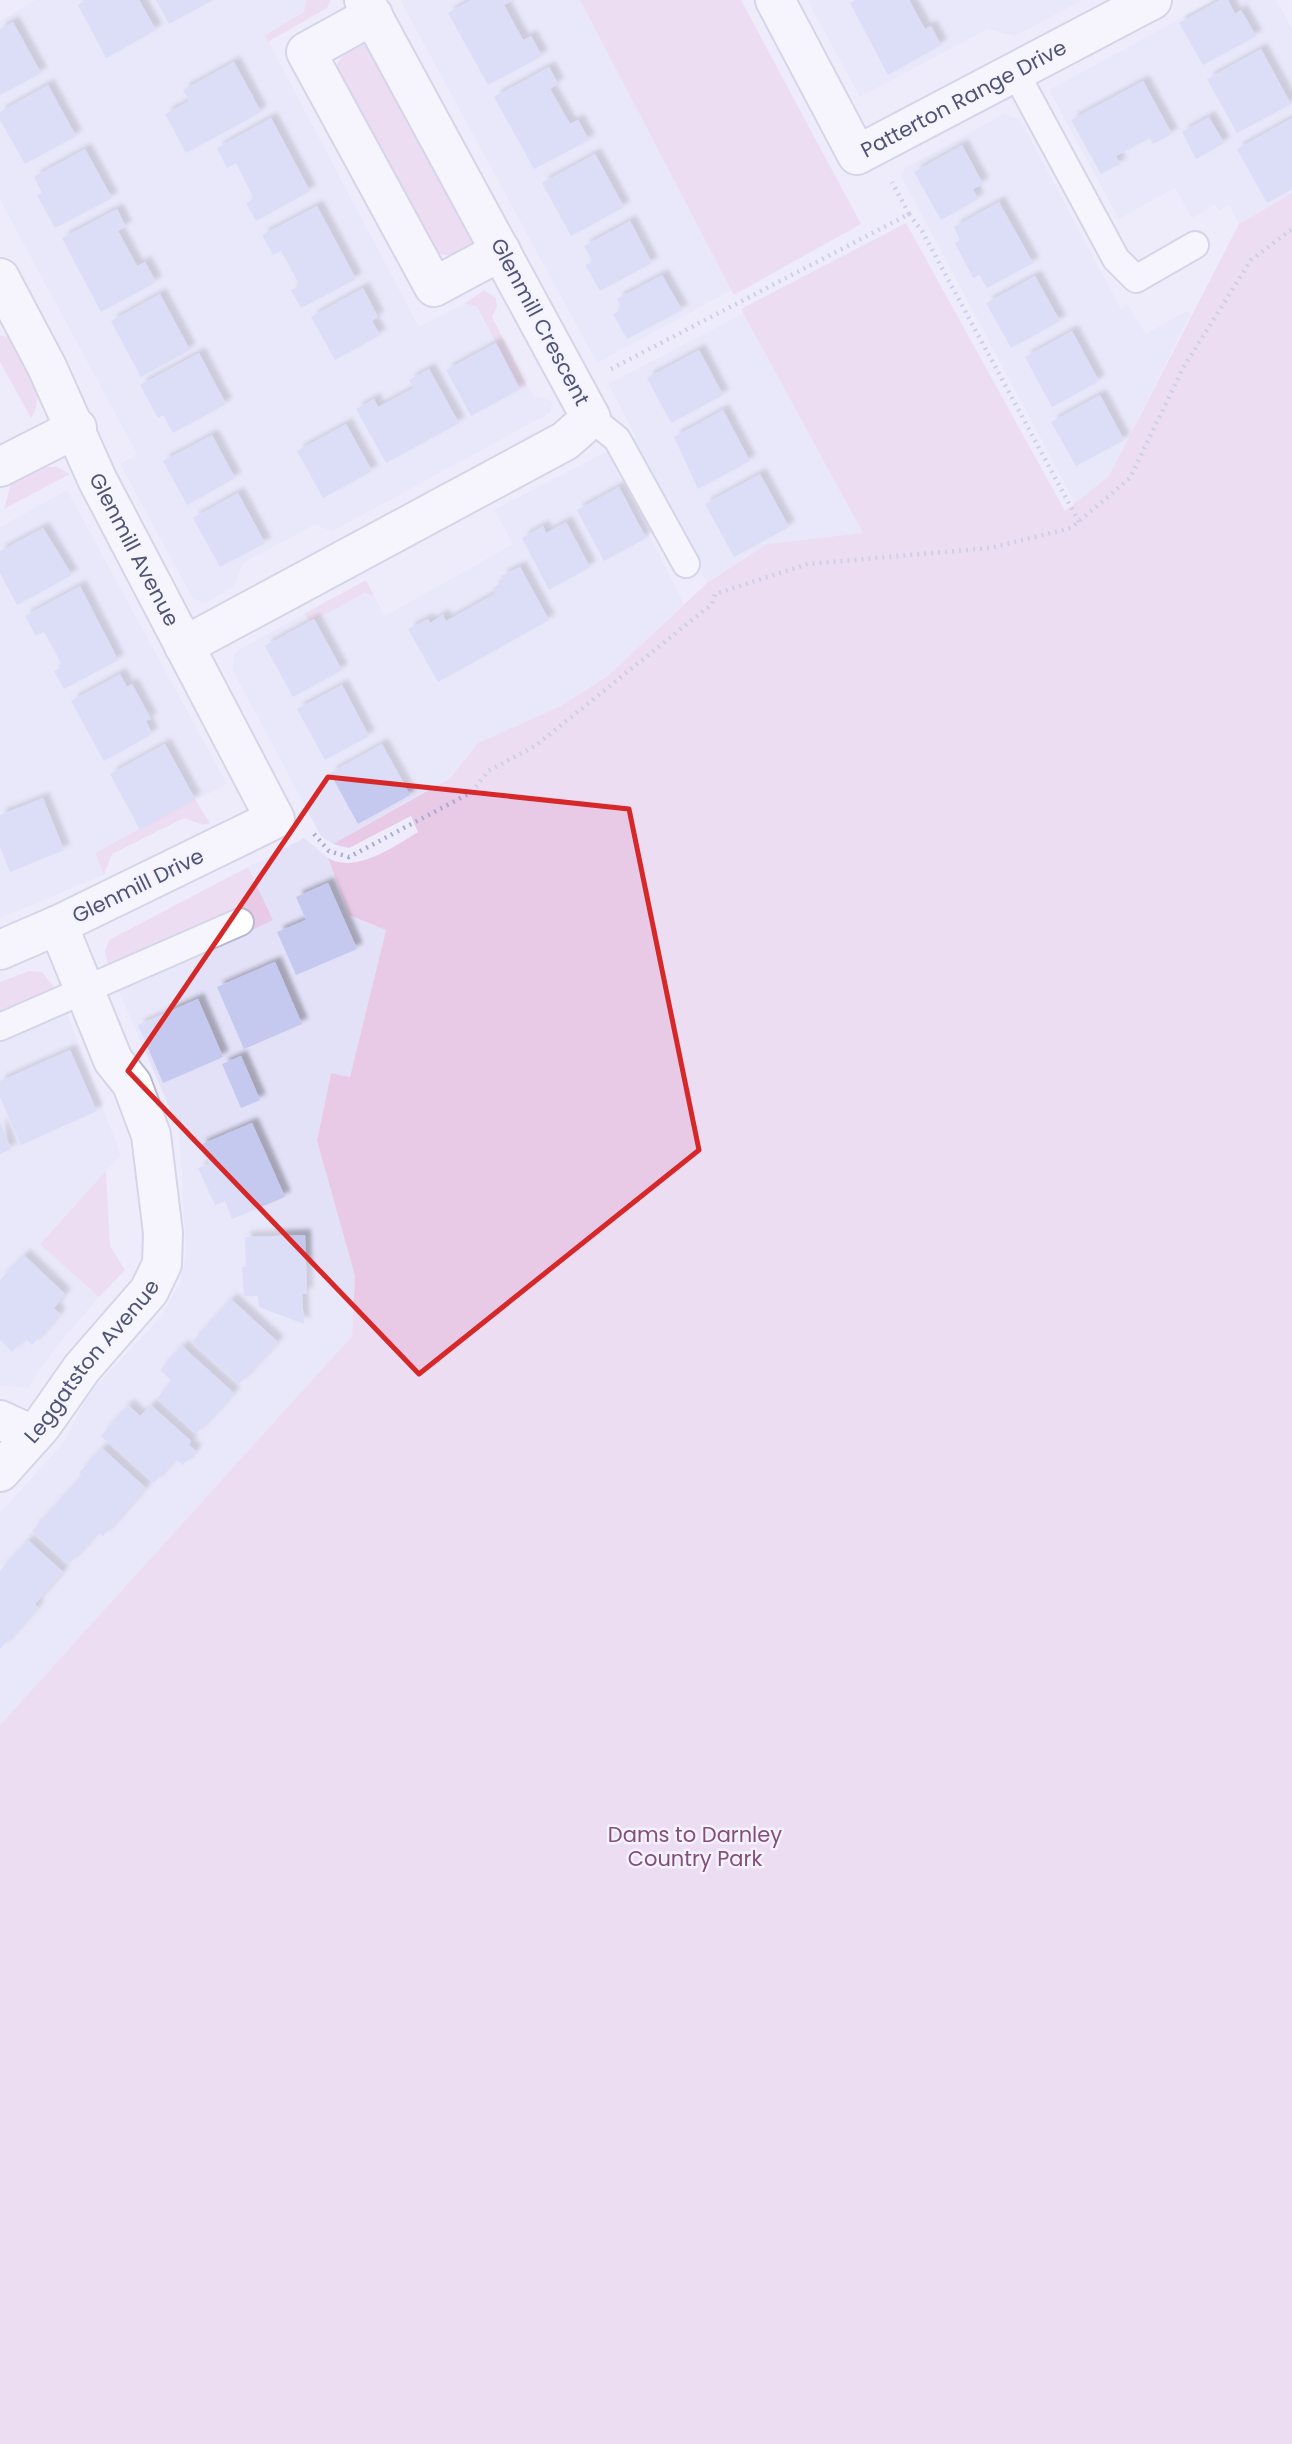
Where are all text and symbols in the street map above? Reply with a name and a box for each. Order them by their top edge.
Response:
street label: Patterton Range Drive [856,32,1072,164]
street label: Glenmill Crescent [484,233,597,411]
street label: Glenmill Avenue [82,467,187,631]
street label: Glenmill Drive [67,841,209,930]
street label: Leggatston Avenue [17,1275,166,1449]
park label: Dams to Darnley Country Park [608,1820,782,1873]

